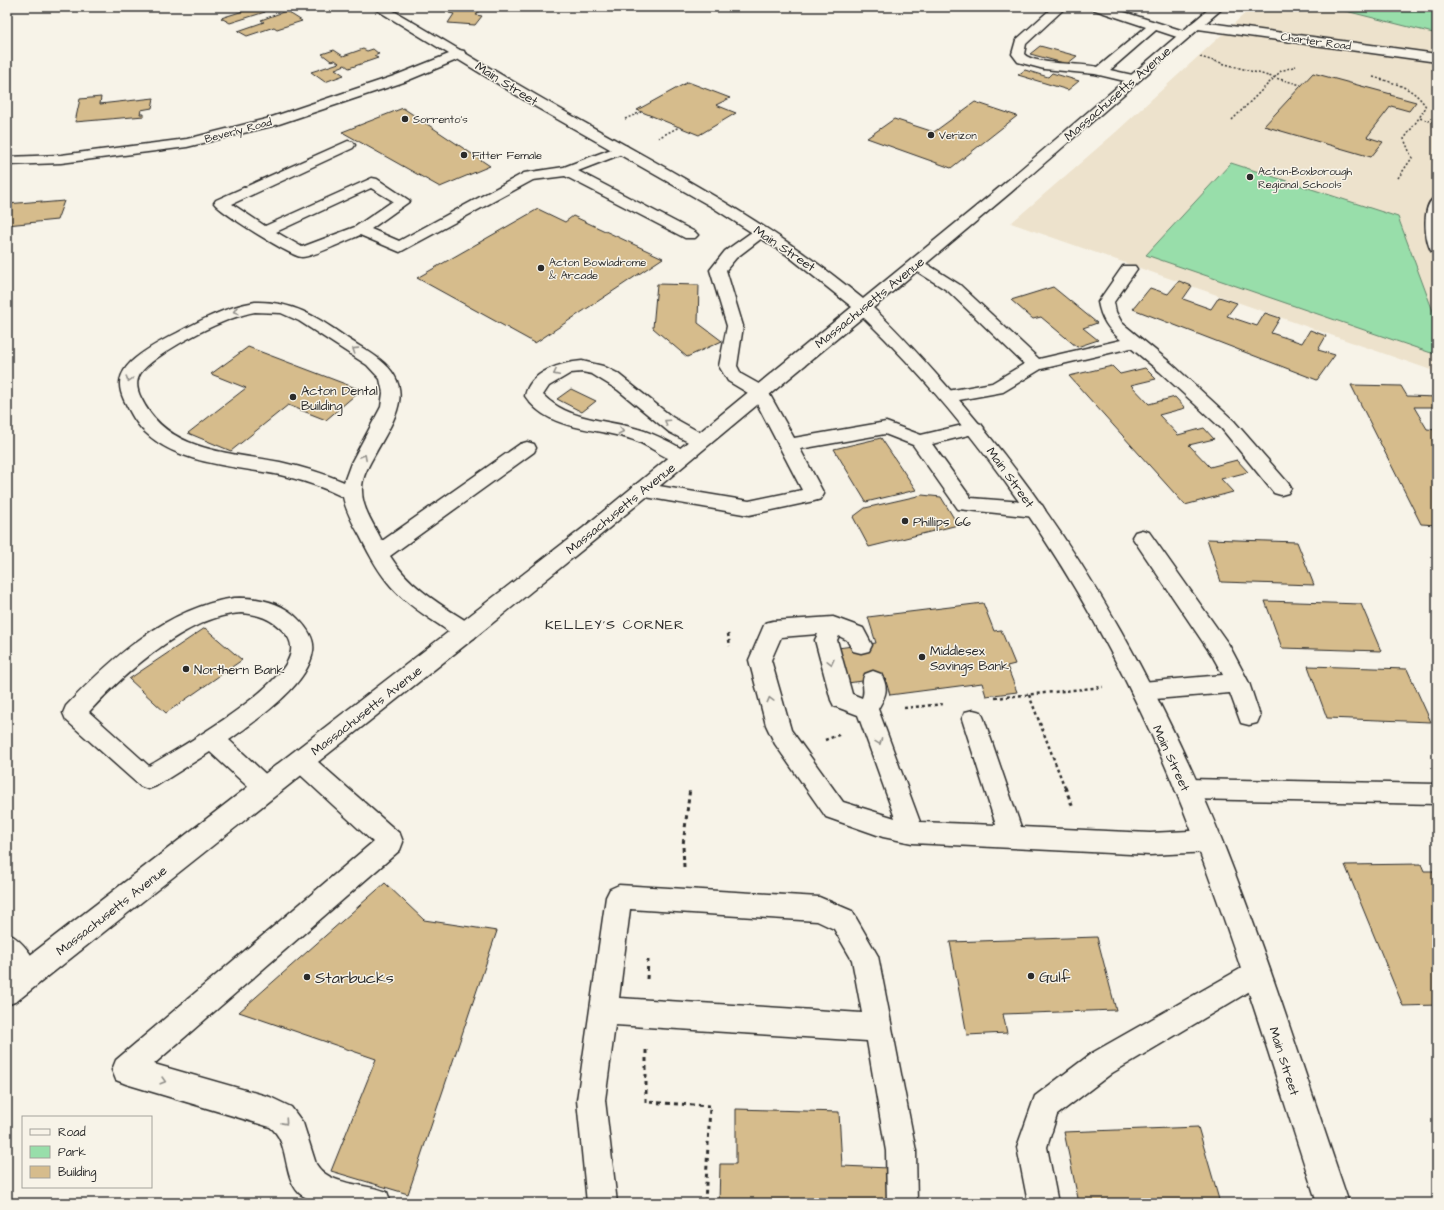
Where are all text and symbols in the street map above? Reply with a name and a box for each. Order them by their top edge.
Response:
street label: Charter Road [1280,29,1353,54]
street label: Massachusetts Avenue [1060,42,1175,145]
street label: Main Street [472,57,542,111]
place label: Sorrento's [413,112,468,127]
street label: Beverly Road [203,114,274,148]
marker: Sorrento's [400,114,410,124]
place label: Verizon [939,128,977,143]
marker: Verizon [926,130,936,140]
place label: Fitter Female [472,148,542,163]
marker: Fitter Female [459,150,469,160]
place label: Acton-Boxborough Regional Schools [1258,164,1353,193]
marker: Acton-Boxborough Regional Schools [1245,172,1255,182]
street label: Main Street [750,221,820,277]
street label: Massachusetts Avenue [811,253,928,353]
place label: Acton Bowladrome & Arcade [549,255,646,283]
marker: Acton Bowladrome & Arcade [536,263,546,273]
one-way arrow [233,306,240,314]
one-way arrow [352,347,359,355]
one-way arrow [553,368,560,376]
one-way arrow [125,375,134,382]
place label: Acton Dental Building [301,382,378,416]
marker: Acton Dental Building [288,392,298,402]
one-way arrow [664,420,671,427]
one-way arrow [618,426,624,434]
street label: Main Street [982,444,1039,512]
one-way arrow [360,454,367,461]
street label: Massachusetts Avenue [562,459,679,559]
place label: Phillips 66 [913,513,971,531]
marker: Phillips 66 [900,516,910,526]
district label: KELLEY'S CORNER [545,615,685,635]
place label: Middlesex Savings Bank [930,642,1009,676]
marker: Middlesex Savings Bank [917,652,927,662]
one-way arrow [826,658,835,665]
place label: Northern Bank [194,661,285,679]
street label: Massachusetts Avenue [307,662,426,760]
marker: Northern Bank [181,664,191,674]
one-way arrow [766,697,775,704]
street label: Main Street [1148,722,1195,795]
one-way arrow [874,739,882,746]
street label: Massachusetts Avenue [52,862,171,960]
place label: Gulf [1039,966,1071,988]
place label: Starbucks [315,967,394,989]
marker: Gulf [1026,971,1036,981]
marker: Starbucks [302,972,312,982]
street label: Main Street [1264,1025,1304,1099]
one-way arrow [159,1076,166,1085]
legend [22,1116,152,1188]
one-way arrow [281,1117,288,1125]
text: Road [58,1124,86,1141]
text: Park [58,1144,86,1161]
text: Building [58,1164,96,1182]

